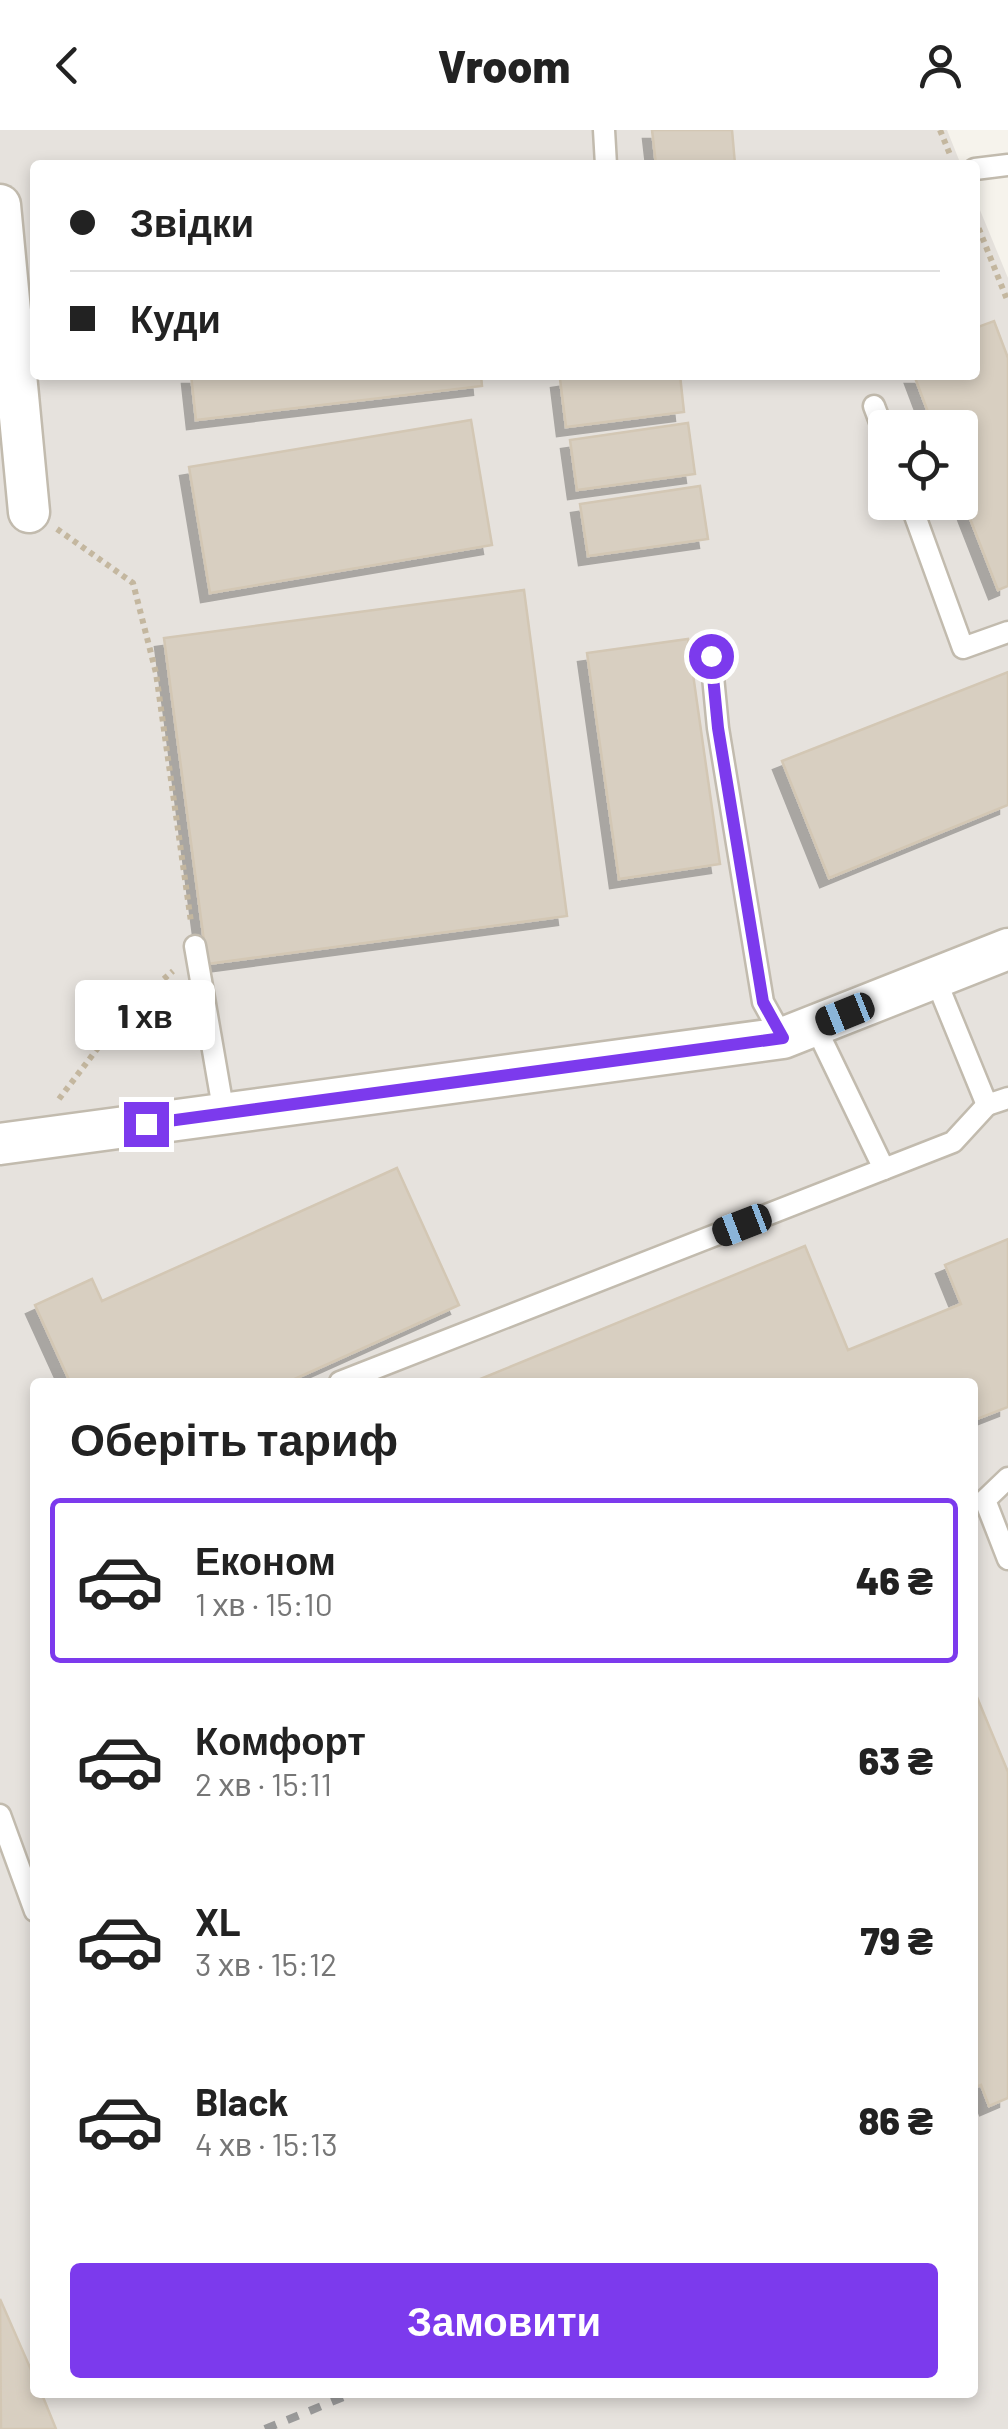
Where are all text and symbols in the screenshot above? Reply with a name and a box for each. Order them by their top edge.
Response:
icon: back [40,38,95,93]
text: Vroom [438,38,570,92]
icon: person [913,38,968,93]
text: Звідки [130,199,254,245]
text: Куди [130,295,221,341]
map controls [868,410,978,520]
button: locate [868,410,978,520]
route start [689,634,734,679]
callout: 1 хв [76,979,216,1049]
car [812,989,878,1039]
text: 1 хв [117,996,173,1034]
route end [124,1102,169,1147]
car [709,1200,775,1250]
text: Оберіть тариф [70,1411,398,1465]
icon: car [75,1536,165,1626]
text: Економ [195,1537,336,1583]
text: 46 ₴ [856,1557,933,1603]
text: 1 хв · 15:10 [195,1584,333,1622]
icon: car [75,1716,165,1806]
text: Комфорт [195,1717,366,1763]
text: 63 ₴ [859,1737,933,1783]
text: 2 хв · 15:11 [195,1764,332,1802]
icon: car [75,1896,165,1986]
text: XL [195,1898,241,1944]
text: 79 ₴ [861,1917,933,1963]
text: 3 хв · 15:12 [195,1944,337,1982]
icon: car [75,2076,165,2166]
text: Black [195,2078,289,2124]
text: 86 ₴ [858,2097,933,2143]
text: 4 хв · 15:13 [195,2124,338,2162]
button: Замовити [70,2263,938,2378]

